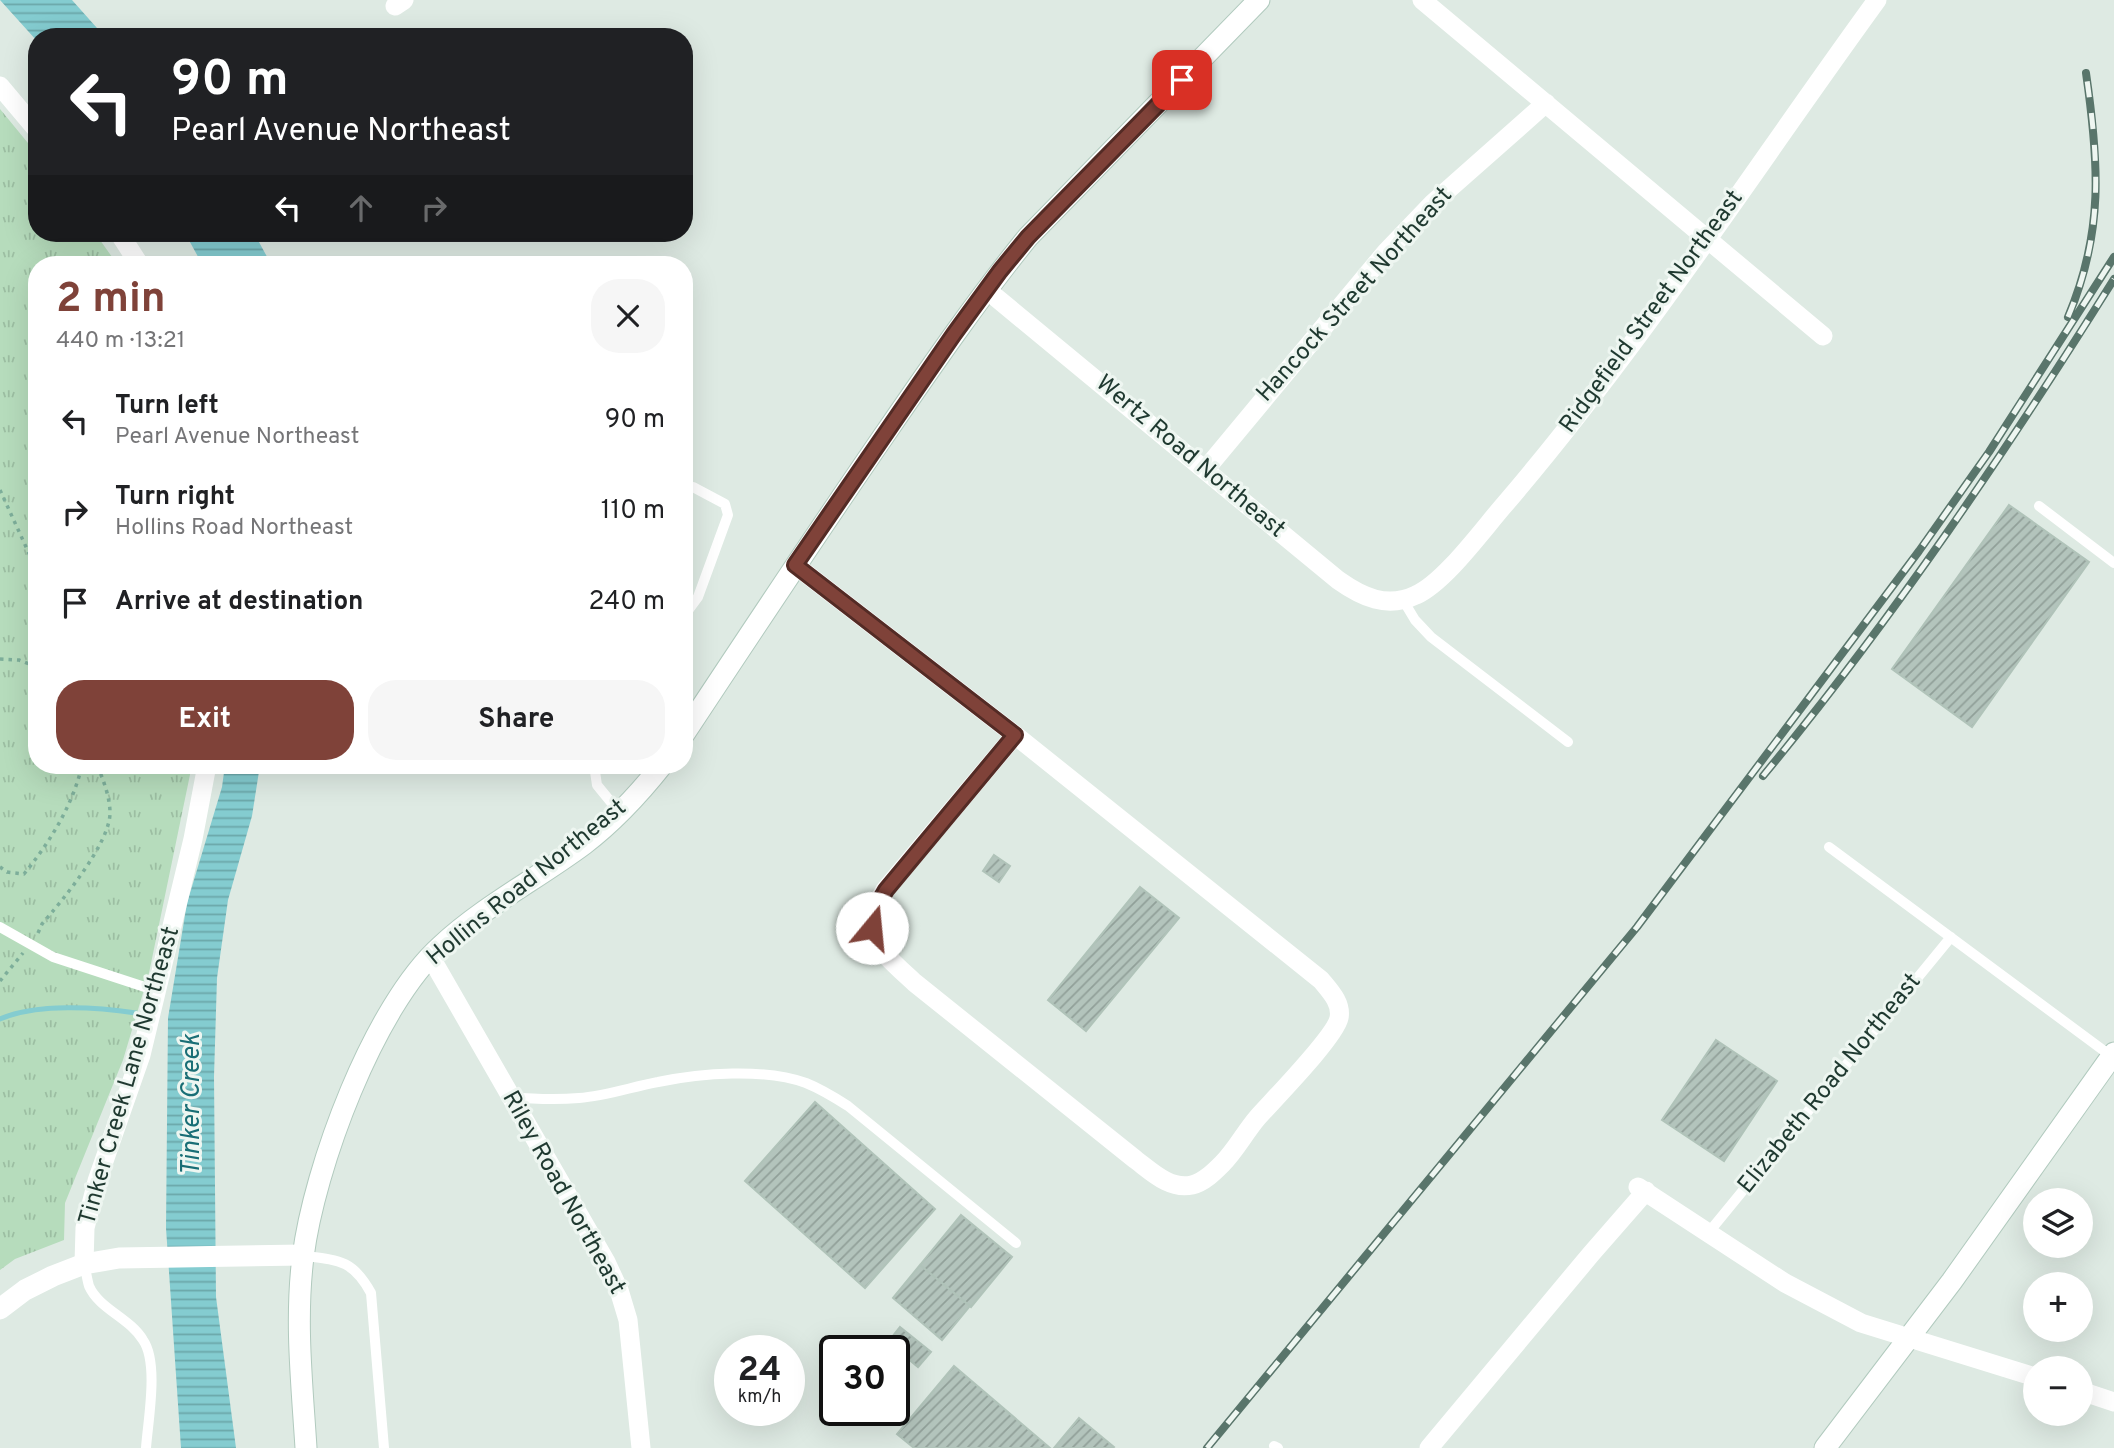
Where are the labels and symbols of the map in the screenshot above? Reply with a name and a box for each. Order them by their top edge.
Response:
pin [1152,50,1212,110]
street label: Hancock Street Northeast [1251,181,1459,409]
street label: Ridgefield Street Northeast [1554,184,1750,440]
street label: Wertz Road Northeast [1089,369,1291,545]
street label: Hollins Road Northeast [421,793,633,973]
position arrow [835,891,909,965]
street label: Tinker Creek Lane Northeast [73,923,187,1229]
street label: Elizabeth Road Northeast [1732,968,1928,1200]
water label: Tinker Creek [176,1033,209,1176]
street label: Riley Road Northeast [495,1086,631,1300]
speed limit sign: 30 [819,1335,910,1426]

